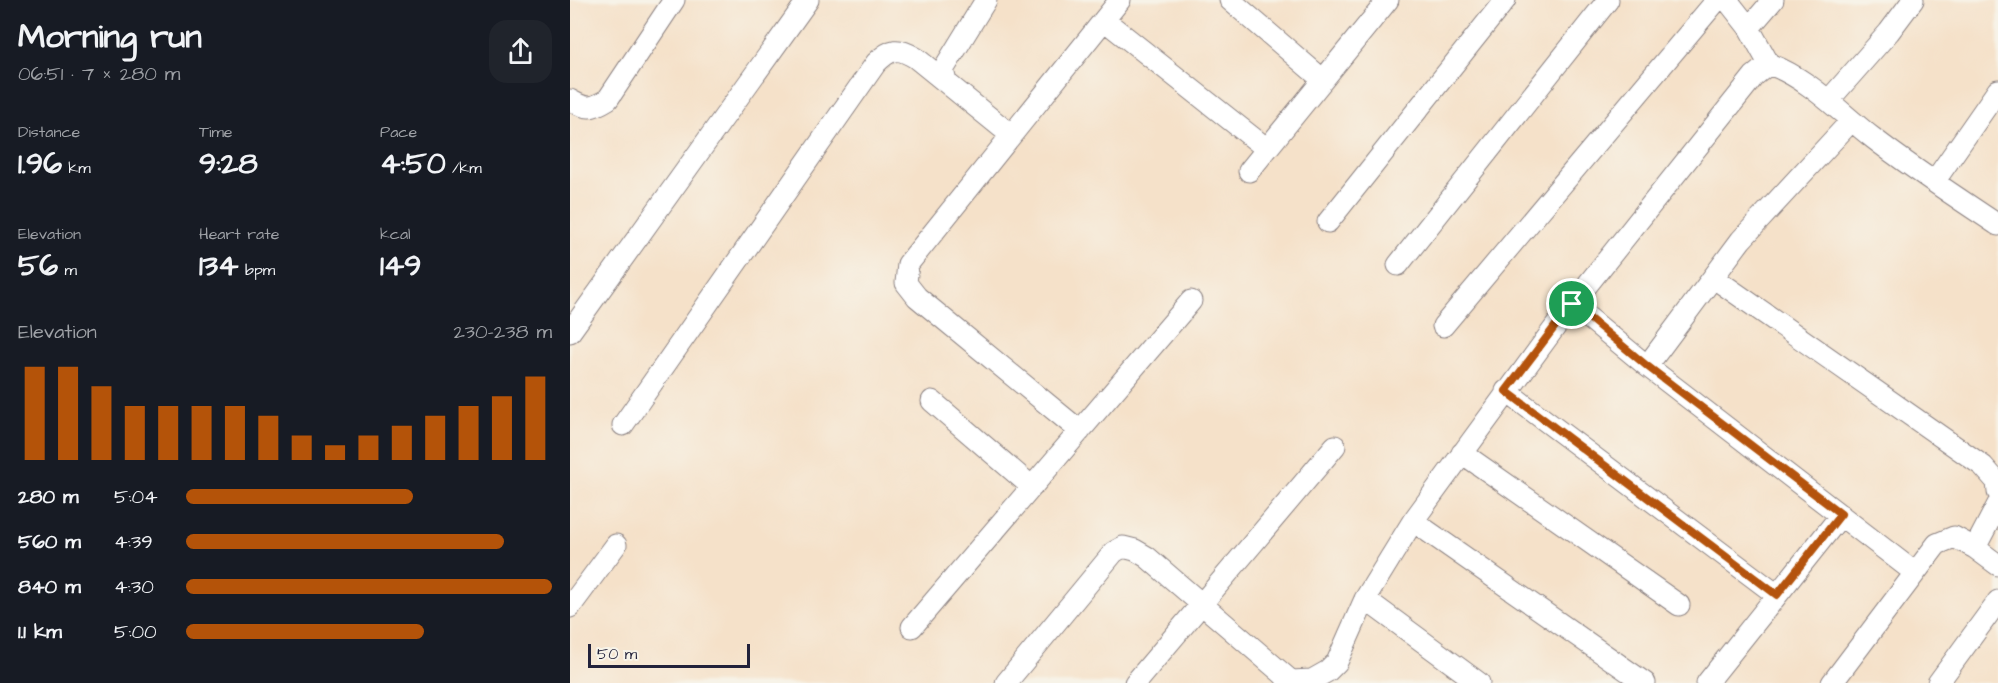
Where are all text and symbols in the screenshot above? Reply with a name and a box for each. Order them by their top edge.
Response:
text: Morning run [18,14,202,60]
button: share [489,20,552,83]
text: 06:51 · 7 × 280 m [18,60,180,88]
text: Distance [18,121,80,143]
text: Time [199,121,233,143]
text: Pace [380,121,417,143]
text: 1.96 [18,143,62,185]
text: 9:28 [199,143,258,185]
text: 4:50 [380,143,446,185]
text: km [62,157,91,179]
text: /km [446,157,482,179]
text: Elevation [18,223,81,245]
text: Heart rate [199,223,279,245]
text: kcal [380,223,411,245]
text: 56 [18,245,58,287]
text: 134 [199,245,239,287]
text: 149 [380,245,421,287]
text: m [58,259,77,281]
text: bpm [239,259,275,281]
pin [1546,278,1597,329]
icon: arrive [1555,287,1588,320]
text: Elevation [18,318,97,346]
text: 230–238 m [453,318,552,346]
text: 280 m [18,483,79,511]
text: 5:04 [114,483,158,511]
text: 560 m [18,528,81,556]
text: 4:39 [114,528,153,556]
text: 840 m [18,573,81,601]
text: 4:30 [114,573,154,601]
text: 1.1 km [18,618,62,646]
text: 5:00 [114,618,157,646]
scale bar [588,641,750,668]
text: 50 m [597,643,637,665]

